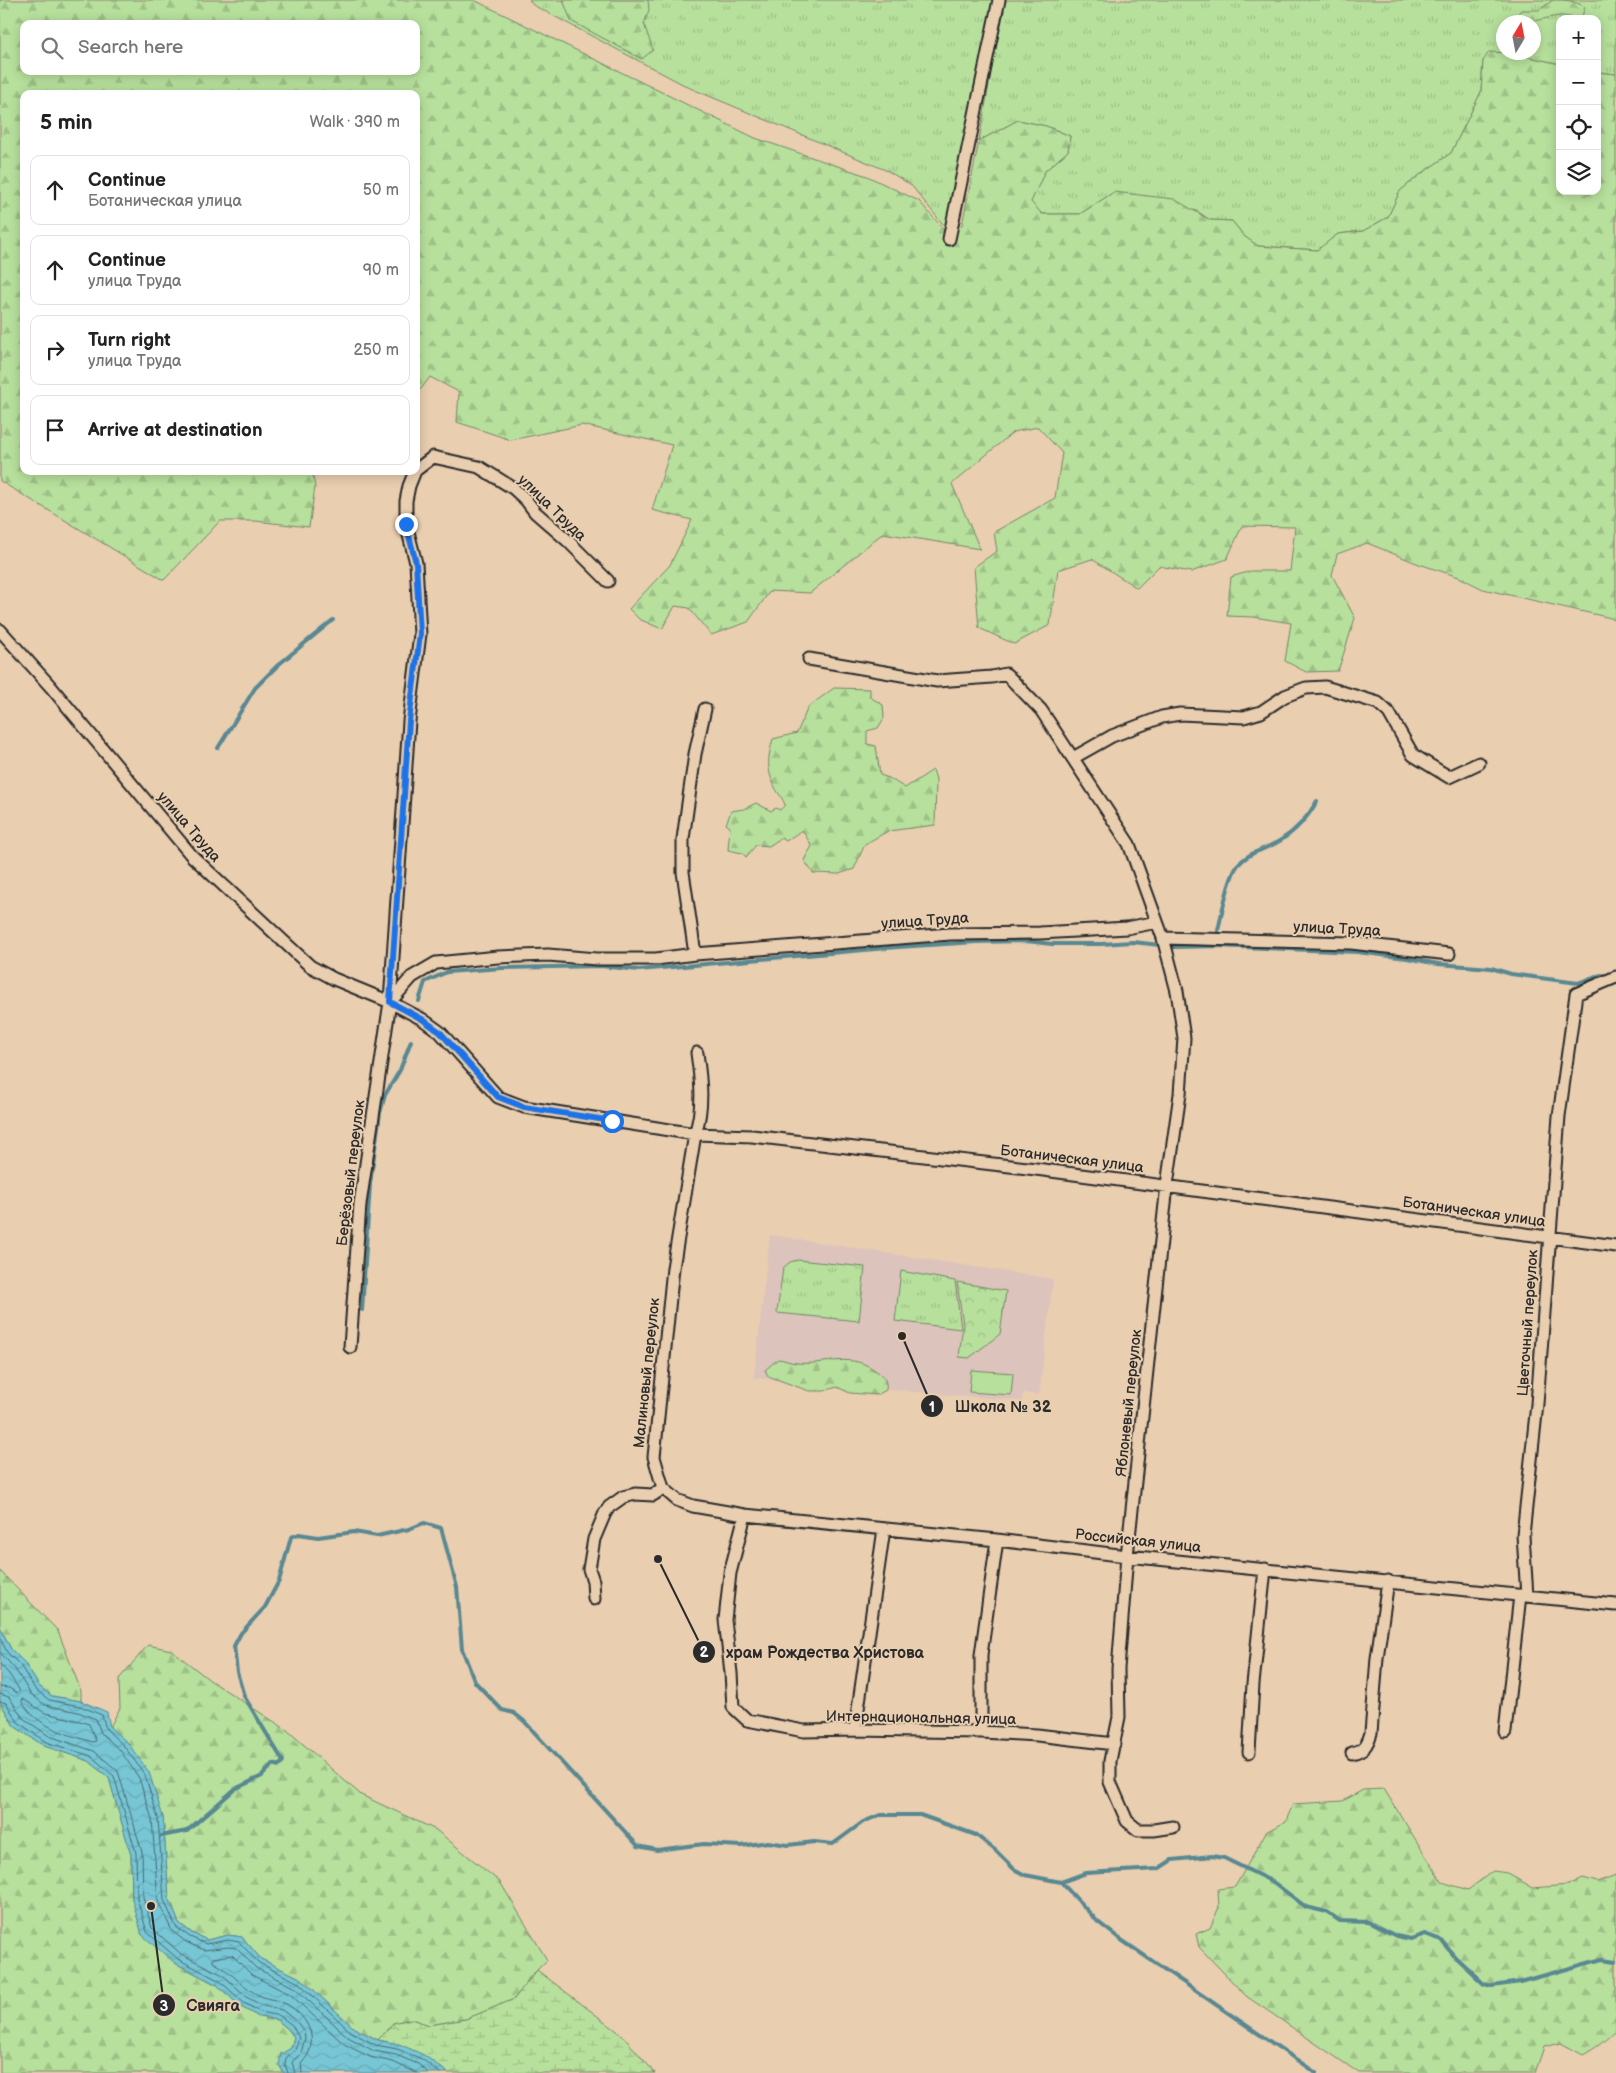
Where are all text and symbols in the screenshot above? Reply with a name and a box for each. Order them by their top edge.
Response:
north arrow [1496,15,1541,60]
map controls [1556,15,1601,195]
button: + [1556,15,1601,60]
search box [20,20,420,75]
icon: search [38,34,66,62]
text: Search here [78,36,183,59]
button: − [1556,60,1601,105]
button: locate [1556,105,1601,150]
text: 5 min [40,110,93,135]
text: Walk · 390 m [309,113,400,132]
button: layers [1556,150,1601,195]
text: Continue [88,169,166,192]
icon: ahead [41,176,69,204]
text: 50 m [363,181,399,200]
text: Ботаническая улица [88,192,242,211]
text: Continue [88,249,166,272]
icon: ahead [41,256,69,284]
text: 90 m [363,261,399,280]
text: улица Труда [88,272,181,291]
text: Turn right [88,329,171,352]
icon: right [41,336,69,364]
text: 250 m [353,341,399,360]
text: улица Труда [88,352,181,371]
icon: arrive [41,416,69,444]
text: Arrive at destination [88,419,263,442]
street label: улица Труда [514,471,590,545]
route end [395,513,418,536]
street label: улица Труда [153,788,225,866]
street label: улица Труда [881,908,970,934]
street label: улица Труда [1293,917,1381,941]
street label: Берёзовый переулок [333,1099,369,1247]
route start [601,1110,624,1133]
street label: Ботаническая улица [999,1141,1145,1177]
street label: Ботаническая улица [1401,1193,1547,1231]
street label: Цветочный переулок [1513,1249,1543,1397]
street label: Малиновый переулок [630,1297,664,1449]
street label: Яблоневый переулок [1112,1328,1146,1478]
callout: Школа № 32 [920,1391,1061,1422]
text: 1 [929,1398,935,1417]
text: Школа № 32 [955,1398,1052,1417]
street label: Российская улица [1074,1525,1202,1557]
callout: храм Рождества Христова [691,1637,934,1668]
text: 2 [700,1643,709,1662]
text: храм Рождества Христова [726,1644,925,1663]
street label: Интернациональная улица [826,1707,1016,1729]
callout: Свияга [152,1990,250,2021]
text: 3 [160,1997,169,2016]
text: Свияга [186,1997,240,2016]

